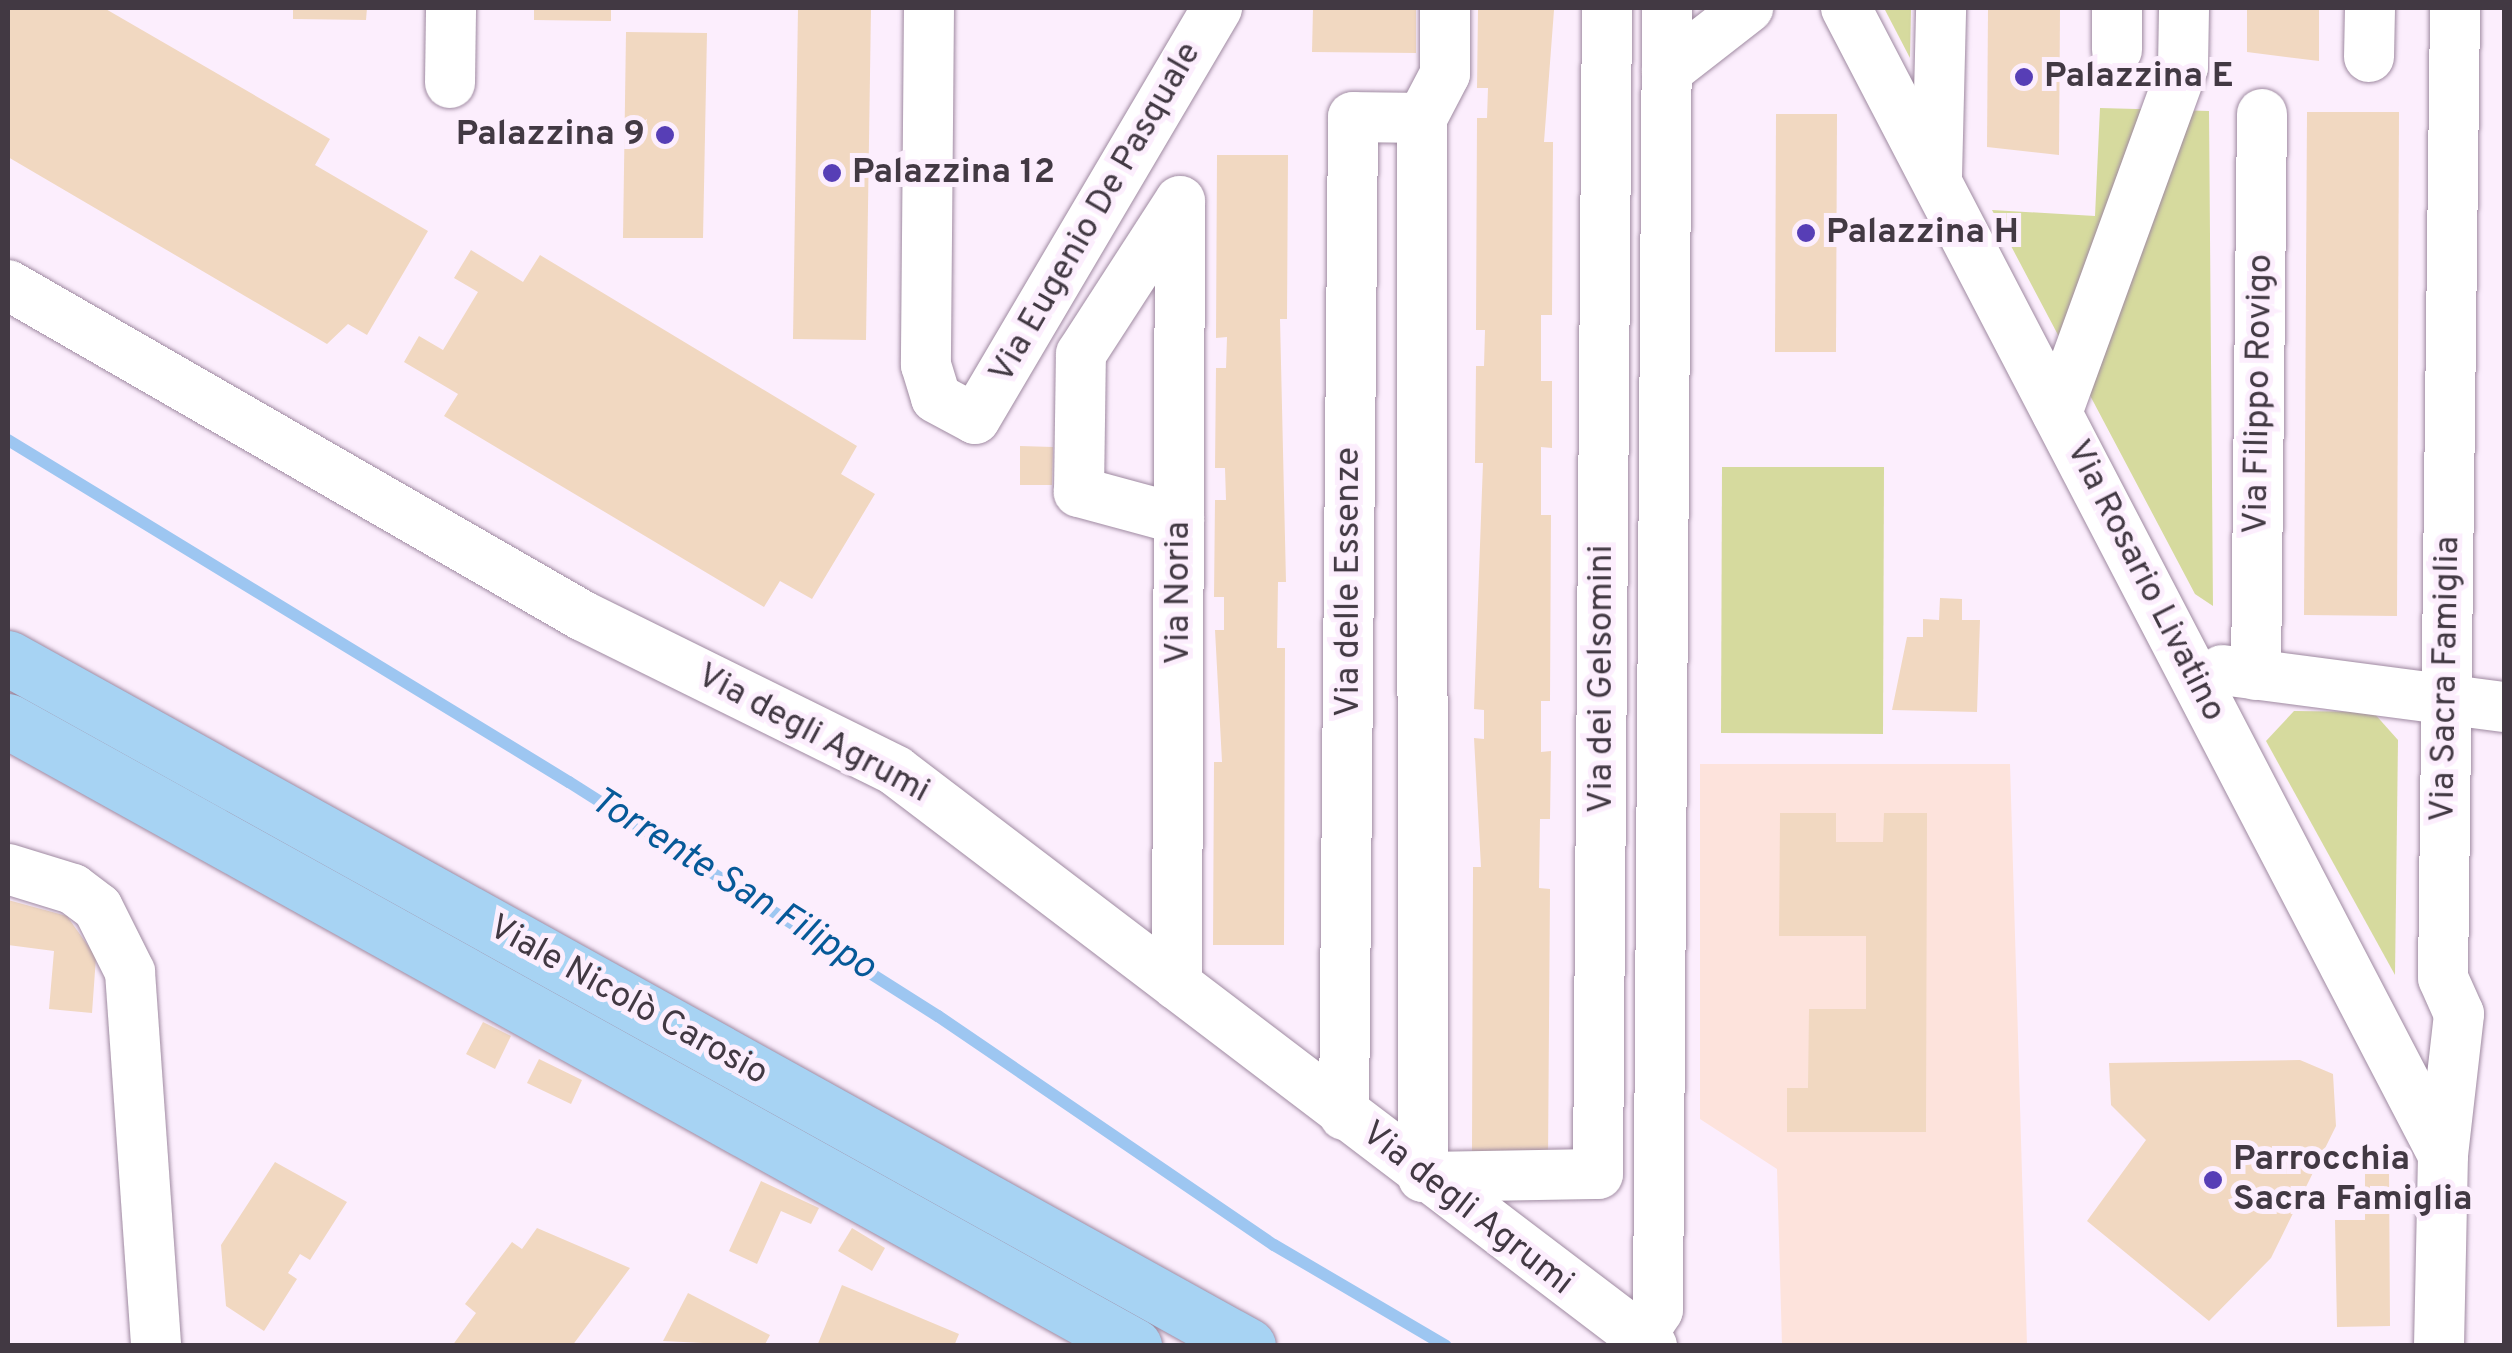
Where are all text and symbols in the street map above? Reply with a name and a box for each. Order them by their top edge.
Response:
street label: Via Eugenio De Pasquale [981,35,1211,391]
place label: Palazzina E [2044,56,2234,98]
marker: Palazzina E [2013,66,2035,88]
place label: Palazzina 9 [456,114,645,156]
marker: Palazzina 9 [654,124,676,146]
place label: Palazzina 12 [852,152,1055,194]
marker: Palazzina 12 [821,162,843,184]
place label: Palazzina H [1826,212,2019,254]
marker: Palazzina H [1795,222,1817,244]
street label: Via Filippo Rovigo [2236,254,2282,534]
street label: Via Rosario Livatino [2056,434,2234,728]
street label: Via delle Essenze [1328,447,1370,717]
street label: Via Noria [1158,521,1200,665]
street label: Via Sacra Famiglia [2423,536,2469,822]
street label: Via dei Gelsomini [1581,545,1623,813]
street label: Via degli Agrumi [689,655,937,813]
water label: Torrente San Filippo [581,779,883,991]
street label: Viale Nicolò Carosio [481,907,775,1095]
street label: Via degli Agrumi [1352,1113,1582,1305]
place label: Parrocchia Sacra Famiglia [2233,1139,2473,1221]
marker: Parrocchia Sacra Famiglia [2202,1169,2224,1191]

